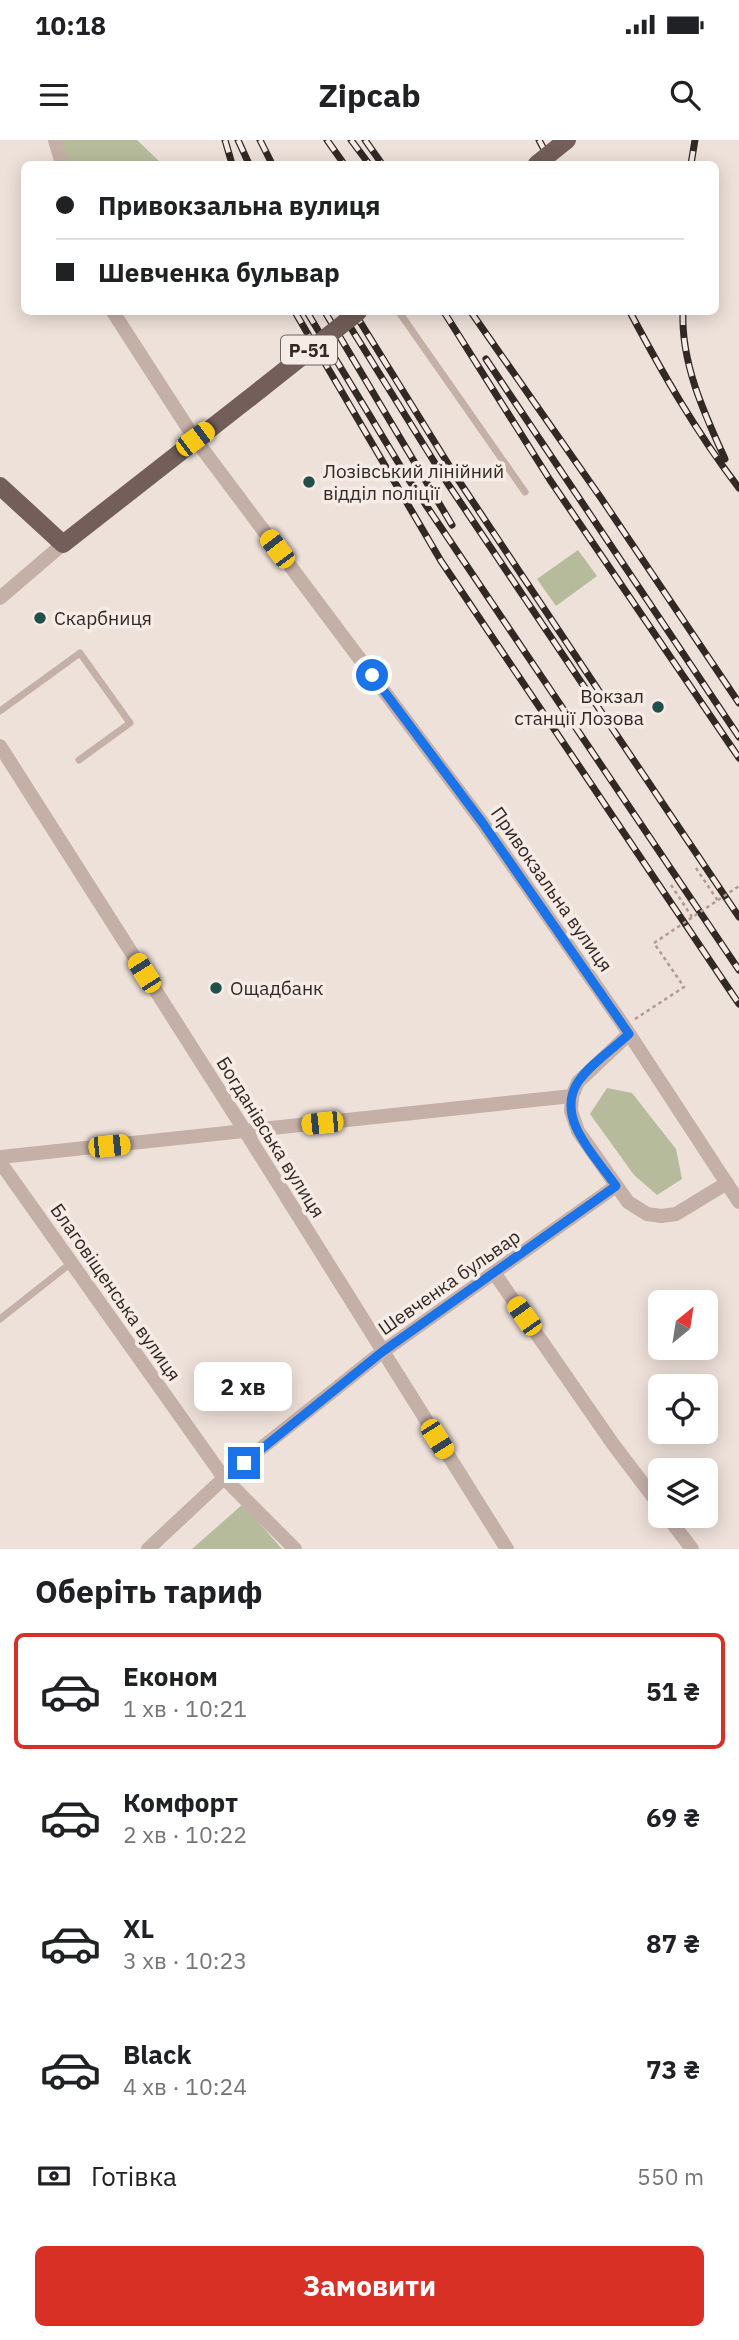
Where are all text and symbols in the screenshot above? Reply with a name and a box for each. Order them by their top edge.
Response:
text: 10:18 [35,8,106,42]
text: Zipcab [318,74,421,116]
icon: menu [35,76,73,114]
icon: search [666,76,704,114]
text: Привокзальна вулиця [98,188,381,222]
text: Шевченка бульвар [98,255,340,289]
road number: Р-51 [281,336,337,364]
car [172,418,219,460]
place label: Лозівський лінійний відділ поліції [323,459,504,505]
marker: Лозівський лінійний відділ поліції [301,474,317,490]
car [256,526,299,572]
place label: Скарбниця [54,606,152,630]
marker: Скарбниця [32,610,48,626]
route start [356,659,388,691]
place label: Вокзал станції Лозова [514,684,644,730]
marker: Вокзал станції Лозова [650,699,666,715]
street label: Привокзальна вулиця [486,802,618,976]
car [124,950,165,996]
place label: Ощадбанк [230,976,324,1000]
marker: Ощадбанк [208,980,224,996]
street label: Богданівська вулиця [212,1052,330,1222]
car [301,1110,344,1136]
car [88,1133,131,1159]
street label: Благовіщенська вулиця [46,1198,186,1386]
street label: Шевченка бульвар [373,1224,525,1340]
north arrow [648,1290,718,1360]
map controls [648,1290,718,1528]
car [504,1293,545,1339]
callout: 2 хв [195,1362,293,1410]
text: 2 хв [220,1371,266,1401]
button: locate [648,1374,718,1444]
car [417,1416,458,1462]
route end [228,1447,260,1479]
button: layers [648,1458,718,1528]
text: Оберіть тариф [35,1570,262,1612]
text: Економ [123,1659,218,1693]
icon: car [39,1660,102,1723]
text: 51 ₴ [646,1674,700,1708]
text: 1 хв · 10:21 [123,1693,247,1723]
text: Комфорт [123,1785,238,1819]
icon: car [39,1786,102,1849]
text: 69 ₴ [646,1800,700,1834]
text: 2 хв · 10:22 [123,1819,247,1849]
text: XL [123,1911,154,1945]
icon: car [39,1912,102,1975]
text: 87 ₴ [646,1926,700,1960]
text: 3 хв · 10:23 [123,1945,247,1975]
text: Black [123,2037,191,2071]
icon: car [39,2038,102,2101]
text: 73 ₴ [646,2052,700,2086]
text: 4 хв · 10:24 [123,2071,247,2101]
icon: cash [35,2157,73,2195]
text: Готівка [91,2159,177,2193]
text: 550 m [637,2161,704,2191]
button: Замовити [35,2246,704,2326]

